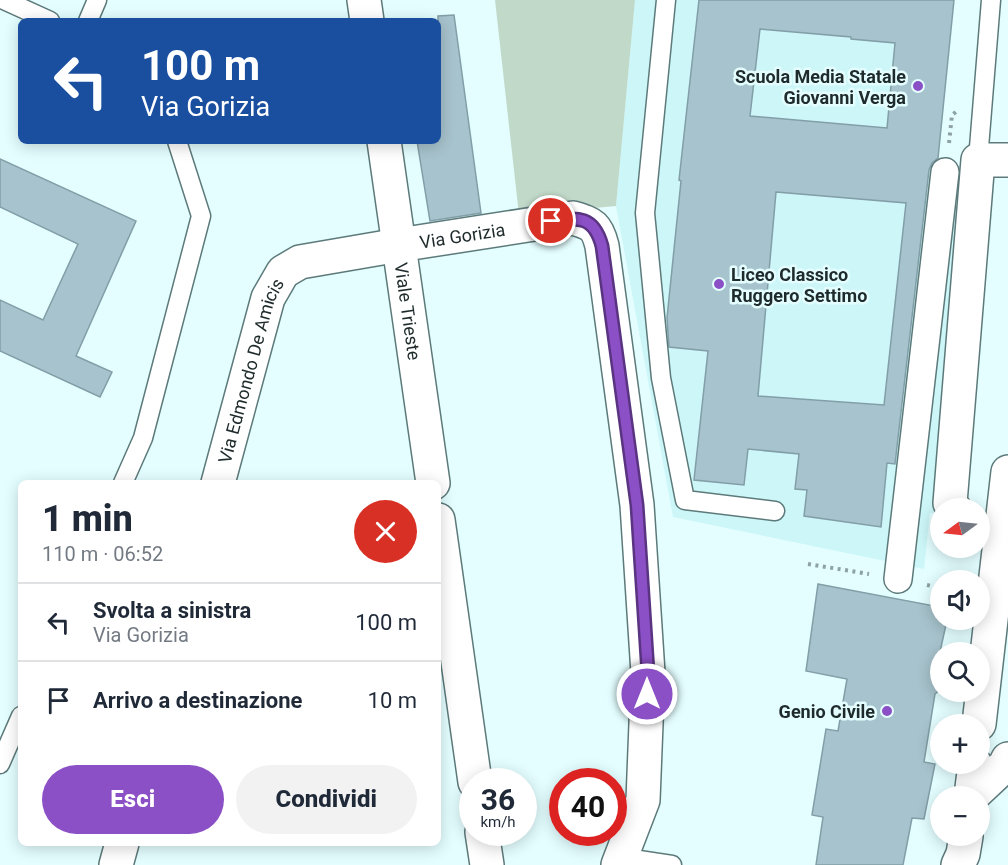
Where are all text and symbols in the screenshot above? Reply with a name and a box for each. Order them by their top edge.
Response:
text: 100 m [141,41,260,90]
icon: left [42,42,120,120]
place label: Scuola Media Statale Giovanni Verga [735,66,906,108]
marker: Scuola Media Statale Giovanni Verga [911,79,925,93]
text: Via Gorizia [141,91,270,123]
pin [525,195,576,246]
icon: arrive [534,204,567,237]
street label: Via Gorizia [418,218,506,252]
street label: Viale Trieste [391,261,426,362]
place label: Liceo Classico Ruggero Settimo [731,264,867,306]
street label: Via Edmondo De Amicis [213,274,288,466]
marker: Liceo Classico Ruggero Settimo [712,277,726,291]
text: 1 min [42,498,133,540]
north arrow [930,498,990,558]
map controls [930,498,990,846]
button: close [354,500,417,563]
text: 110 m · 06:52 [42,542,163,566]
button: sound [930,570,990,630]
text: Svolta a sinistra [93,598,251,623]
icon: left [42,606,75,639]
text: 100 m [355,610,417,635]
text: Via Gorizia [93,623,189,647]
button: search [930,642,990,702]
position arrow [615,662,679,726]
icon: arrive [42,684,75,717]
text: Arrivo a destinazione [93,688,302,713]
text: 10 m [368,688,417,713]
place label: Genio Civile [779,701,875,722]
marker: Genio Civile [880,704,894,718]
button: + [930,714,990,774]
button: Esci [42,765,224,834]
button: Condividi [236,765,417,834]
speed limit sign: 40 [549,768,627,846]
text: 36 [481,782,515,817]
button: − [930,786,990,846]
text: km/h [480,813,516,831]

